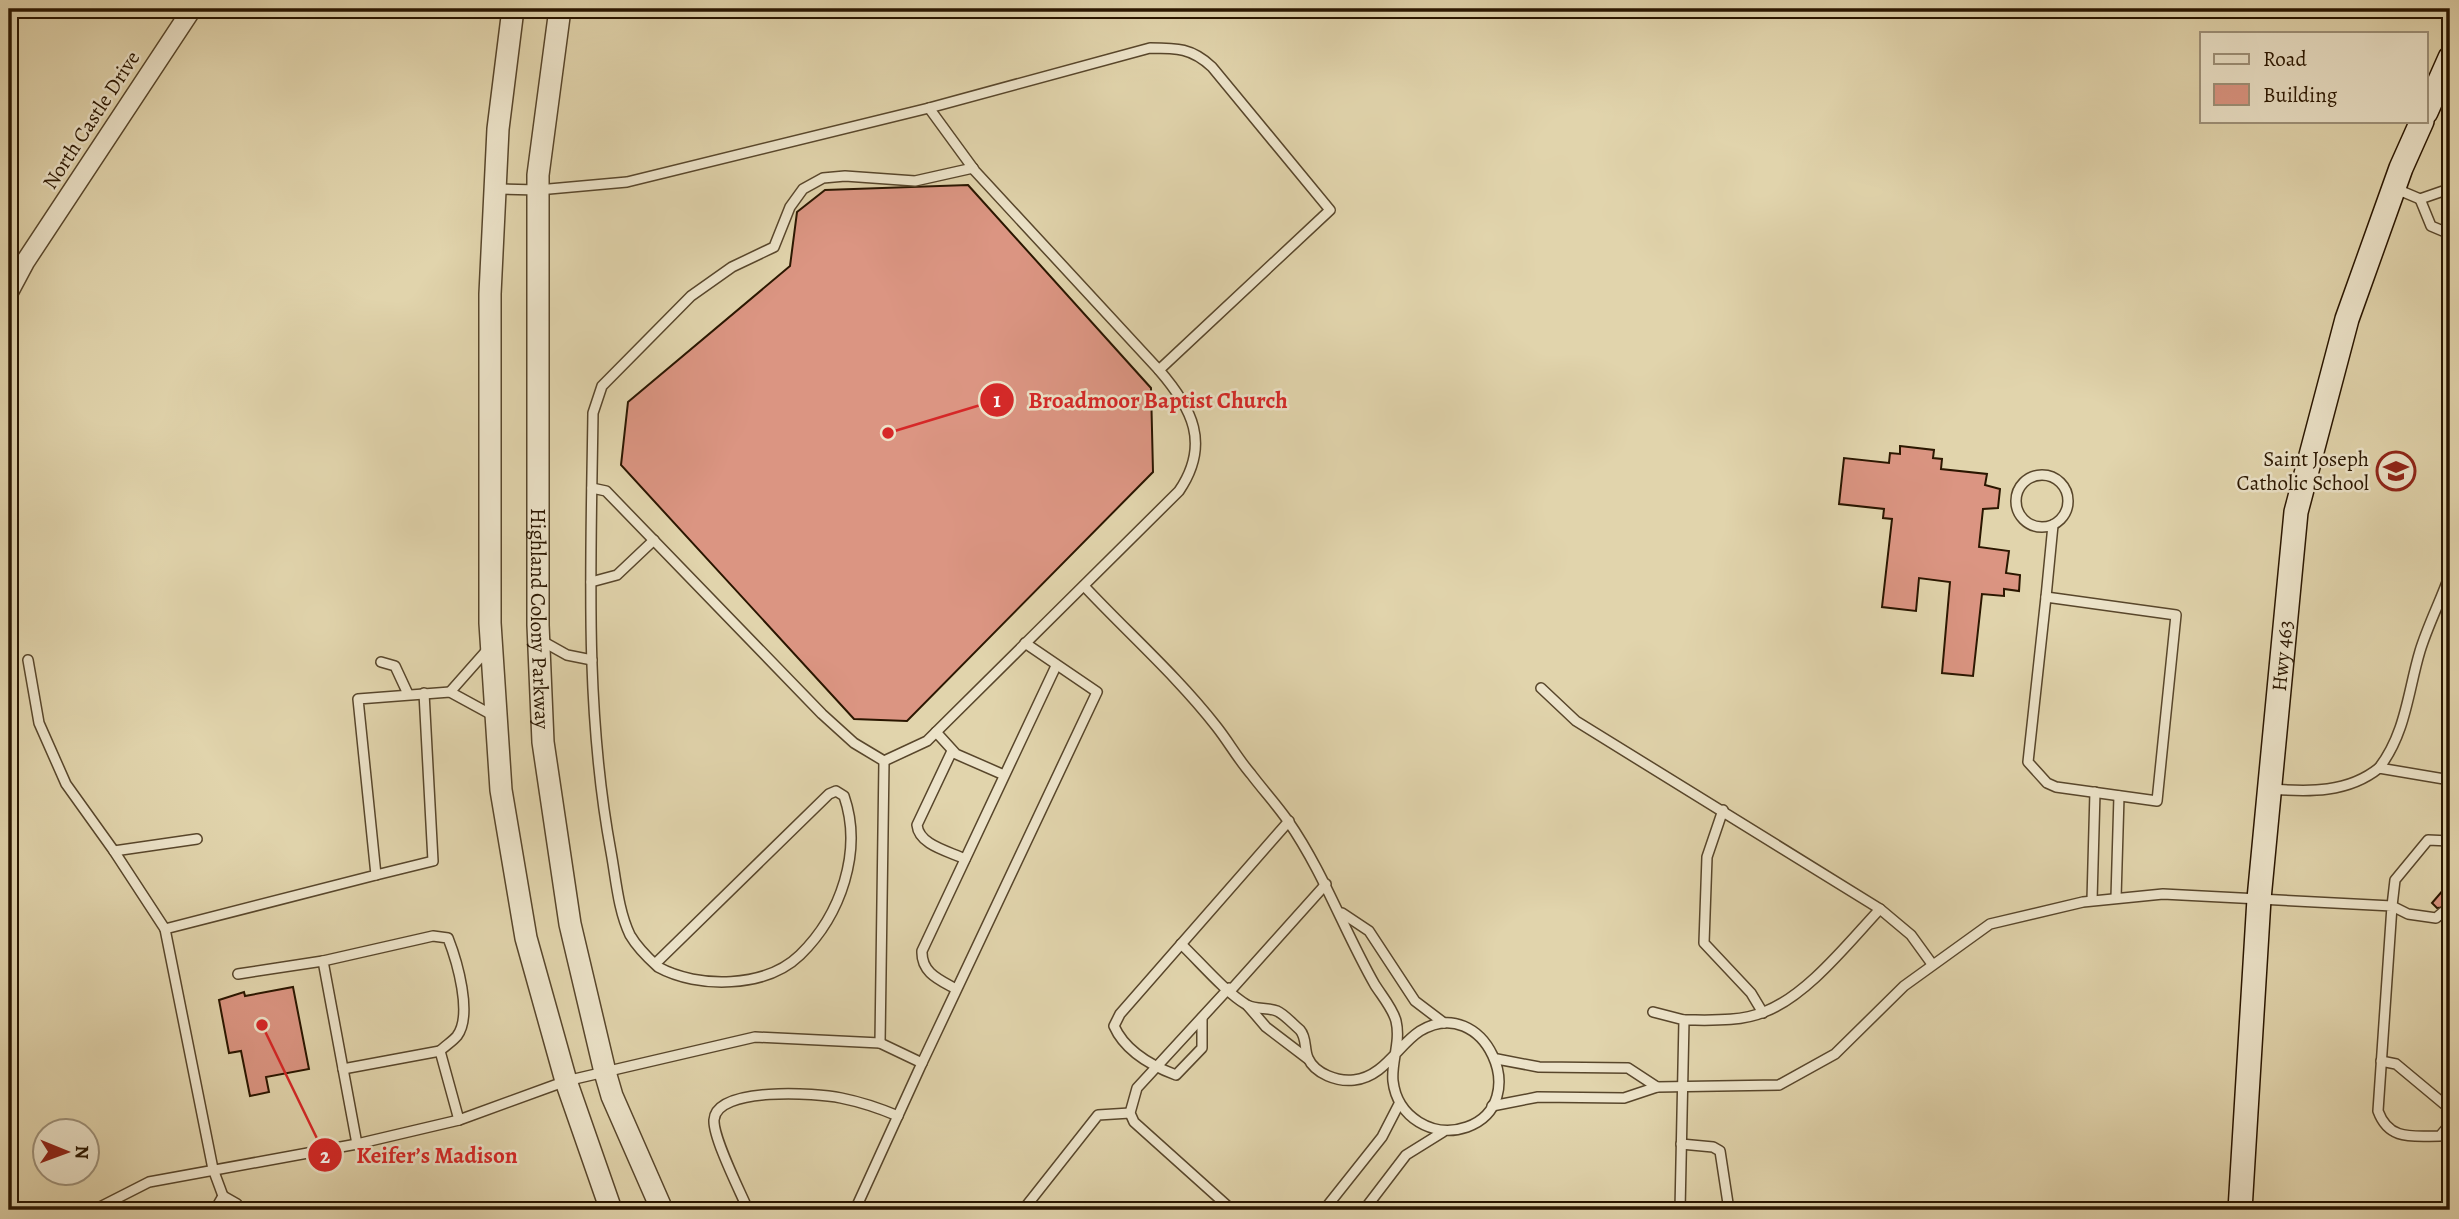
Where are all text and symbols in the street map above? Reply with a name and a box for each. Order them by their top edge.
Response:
legend [2200,32,2428,122]
street label: North Castle Drive [36,45,146,195]
text: Road [2263,45,2307,73]
text: Building [2263,81,2338,109]
callout: Broadmoor Baptist Church [980,378,1302,422]
text: Broadmoor Baptist Church [1028,385,1288,416]
text: 1 [993,386,1001,414]
place label: Saint Joseph Catholic School [2236,445,2369,497]
school or university icon: Saint Joseph Catholic School [2375,450,2417,492]
street label: Highland Colony Parkway [524,508,556,730]
street label: Hwy 463 [2265,619,2300,693]
north arrow [32,1118,102,1188]
callout: Keifer’s Madison [307,1133,532,1177]
text: Keifer’s Madison [356,1140,518,1171]
text: 2 [320,1142,330,1170]
text: N [69,1145,95,1160]

